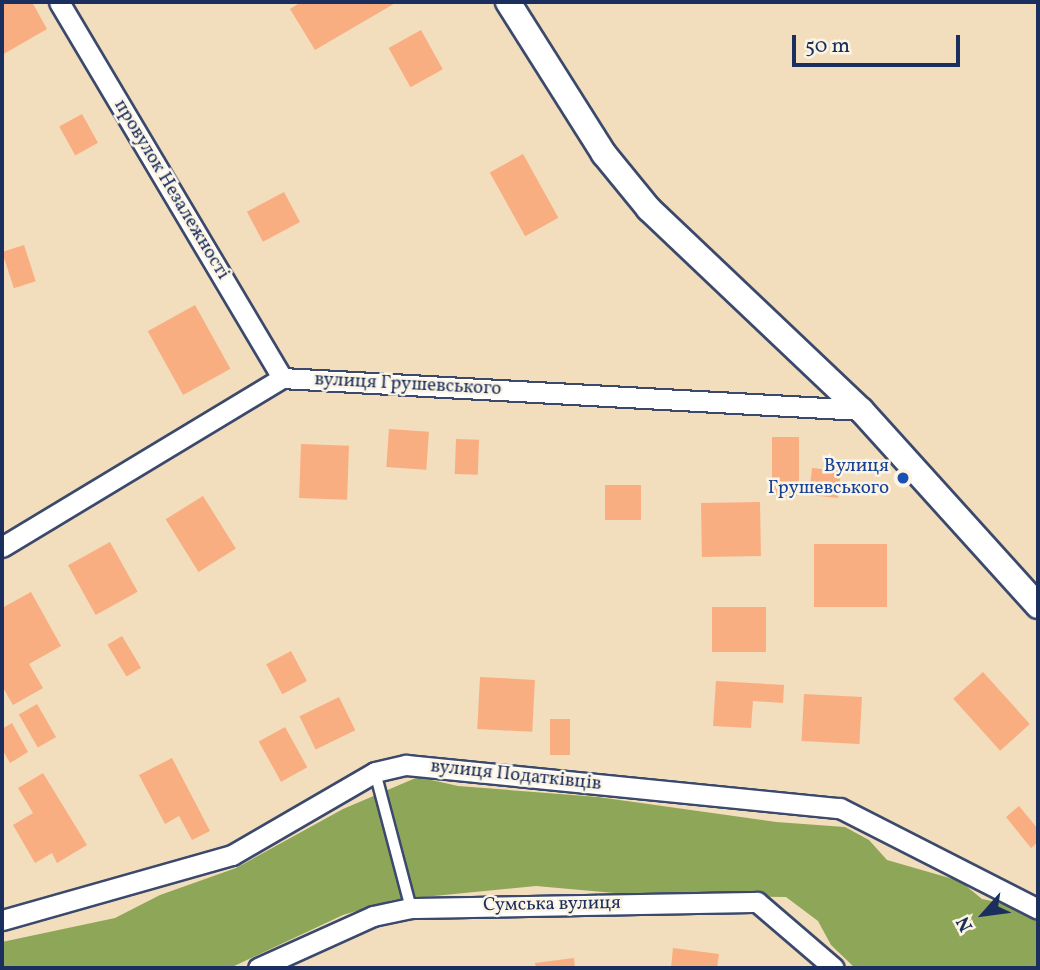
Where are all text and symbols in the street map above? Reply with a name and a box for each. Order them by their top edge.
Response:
scale bar [795,21,963,65]
text: 50 m [805,32,850,61]
street label: провулок Незалежності [108,96,234,284]
street label: вулиця Грушевського [314,369,502,401]
place label: Вулиця Грушевського [768,456,889,500]
marker: Вулиця Грушевського [895,470,911,486]
street label: вулиця Податківців [429,756,603,796]
north arrow [949,879,1019,949]
street label: Сумська вулиця [483,892,621,918]
text: N [951,912,980,936]

